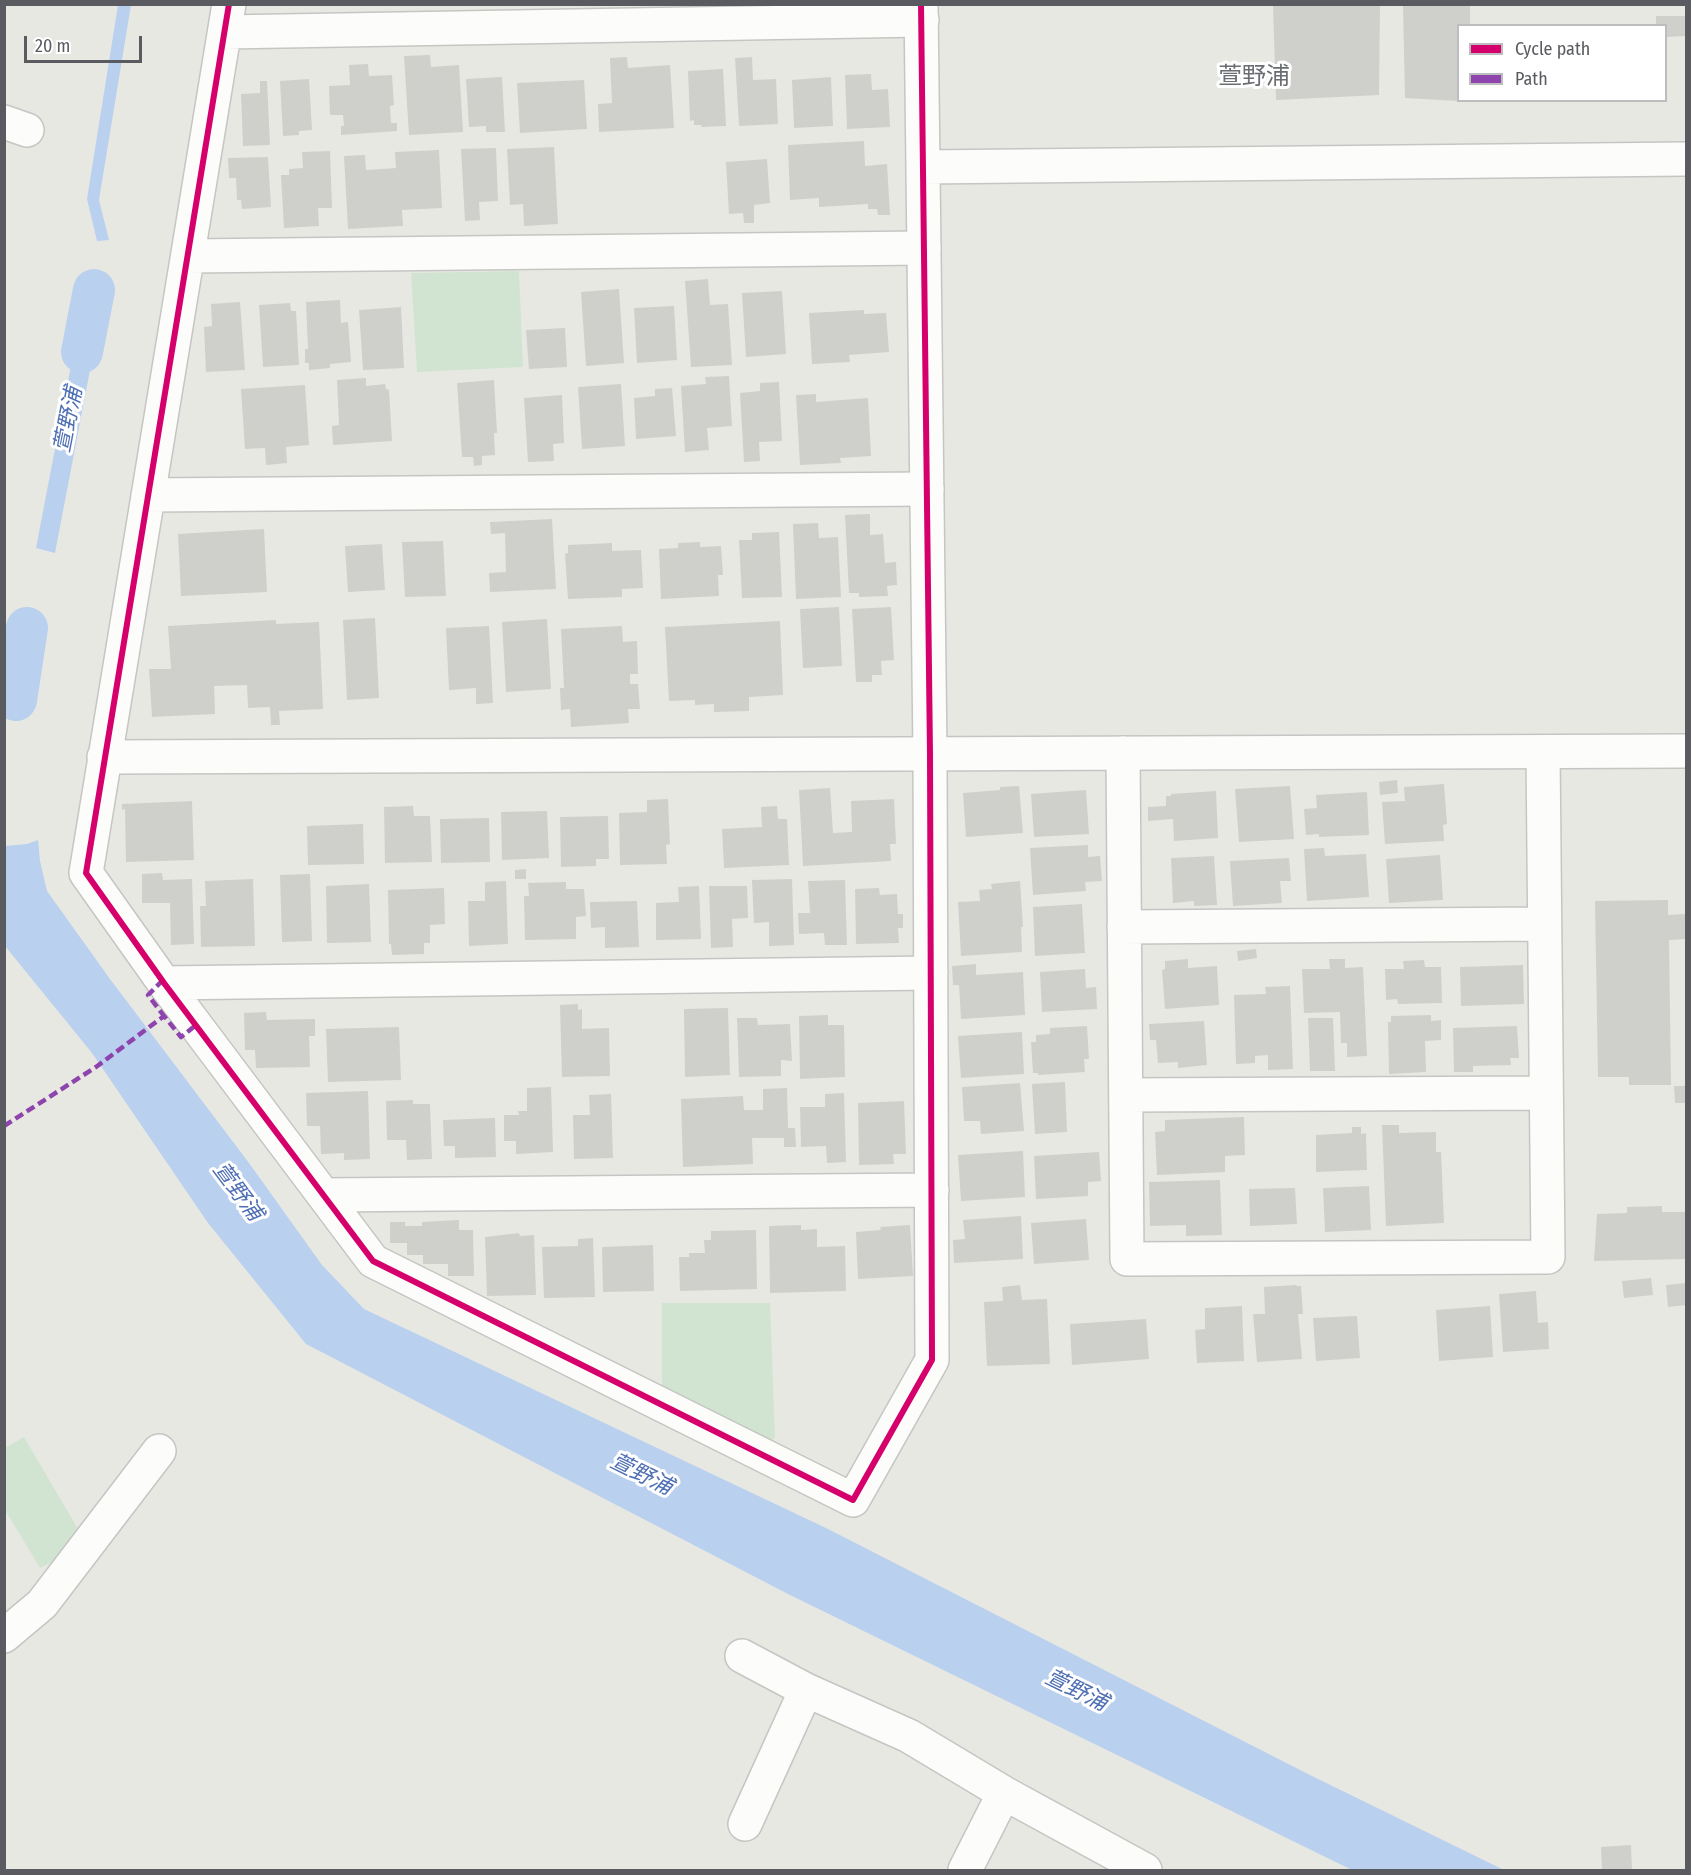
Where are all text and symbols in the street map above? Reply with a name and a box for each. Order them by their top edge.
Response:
scale bar [27,24,146,62]
legend [1457,24,1667,102]
text: 20 m [35,35,70,57]
text: Cycle path [1515,38,1590,60]
district label: 萱野浦 [1218,63,1290,91]
text: Path [1515,68,1548,90]
water label: 萱野浦 [50,385,88,455]
water label: 萱野浦 [207,1158,267,1226]
water label: 萱野浦 [606,1449,676,1501]
water label: 萱野浦 [1041,1665,1111,1717]

